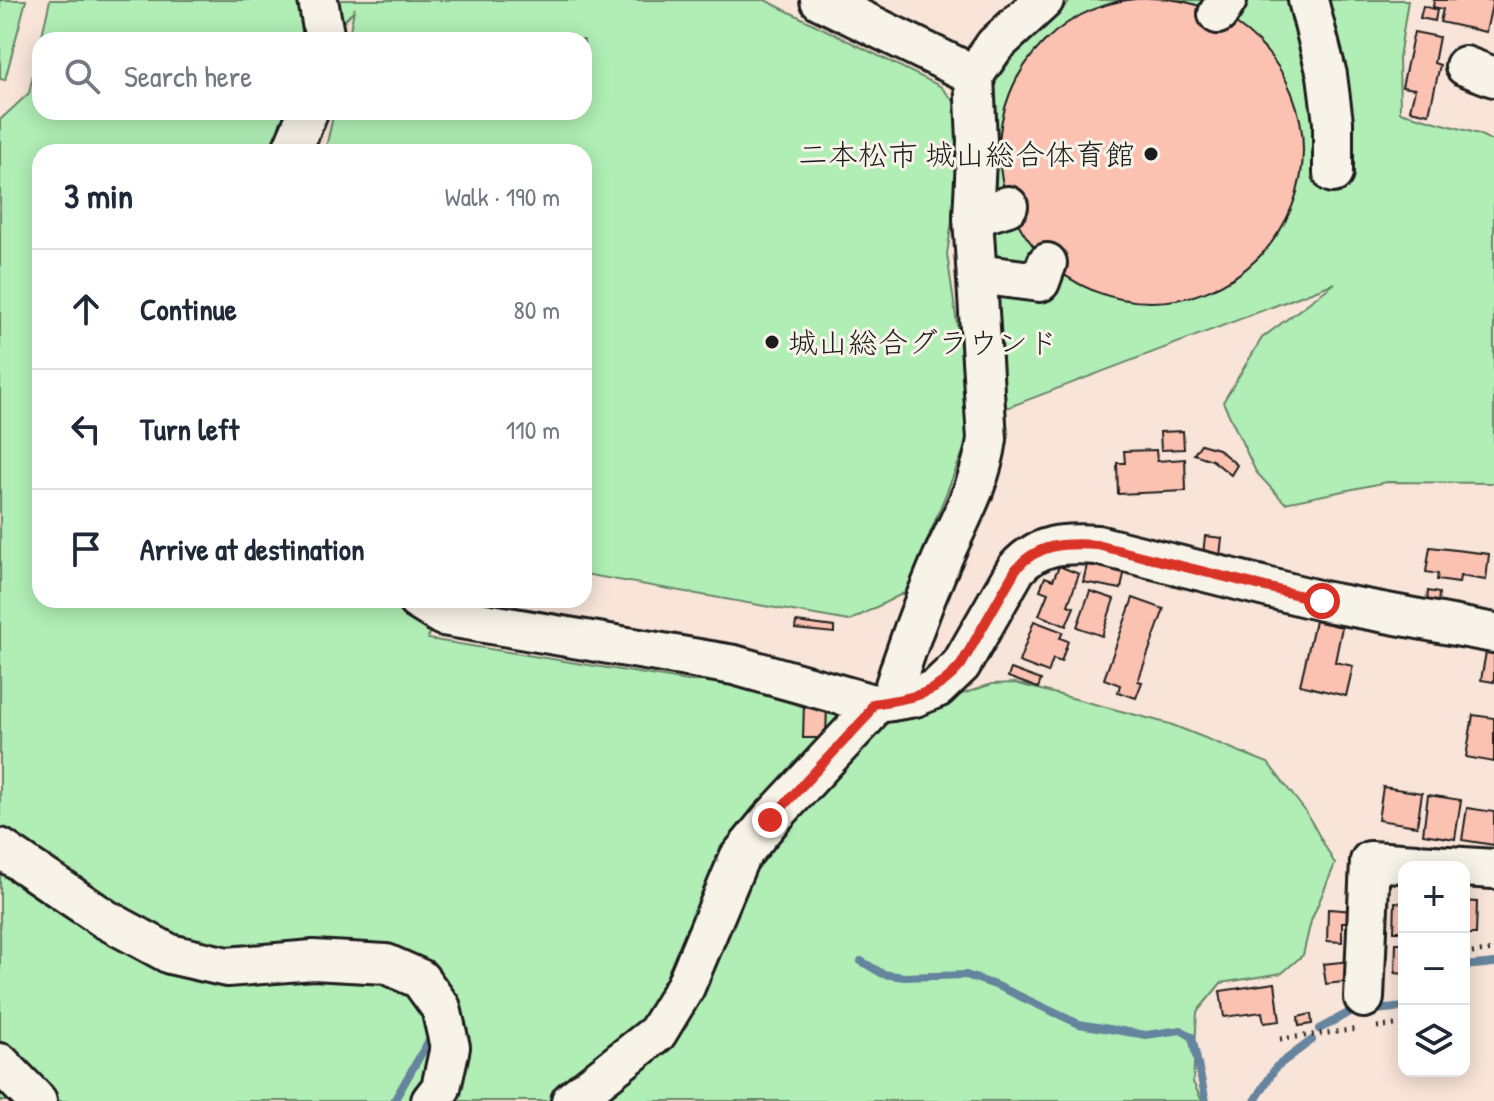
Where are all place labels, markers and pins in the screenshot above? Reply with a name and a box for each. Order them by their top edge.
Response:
place label: 二本松市 城山総合体育館 [798,134,1135,174]
marker: 二本松市 城山総合体育館 [1142,145,1160,163]
place label: 城山総合グラウンド [788,322,1058,362]
marker: 城山総合グラウンド [763,333,781,351]

